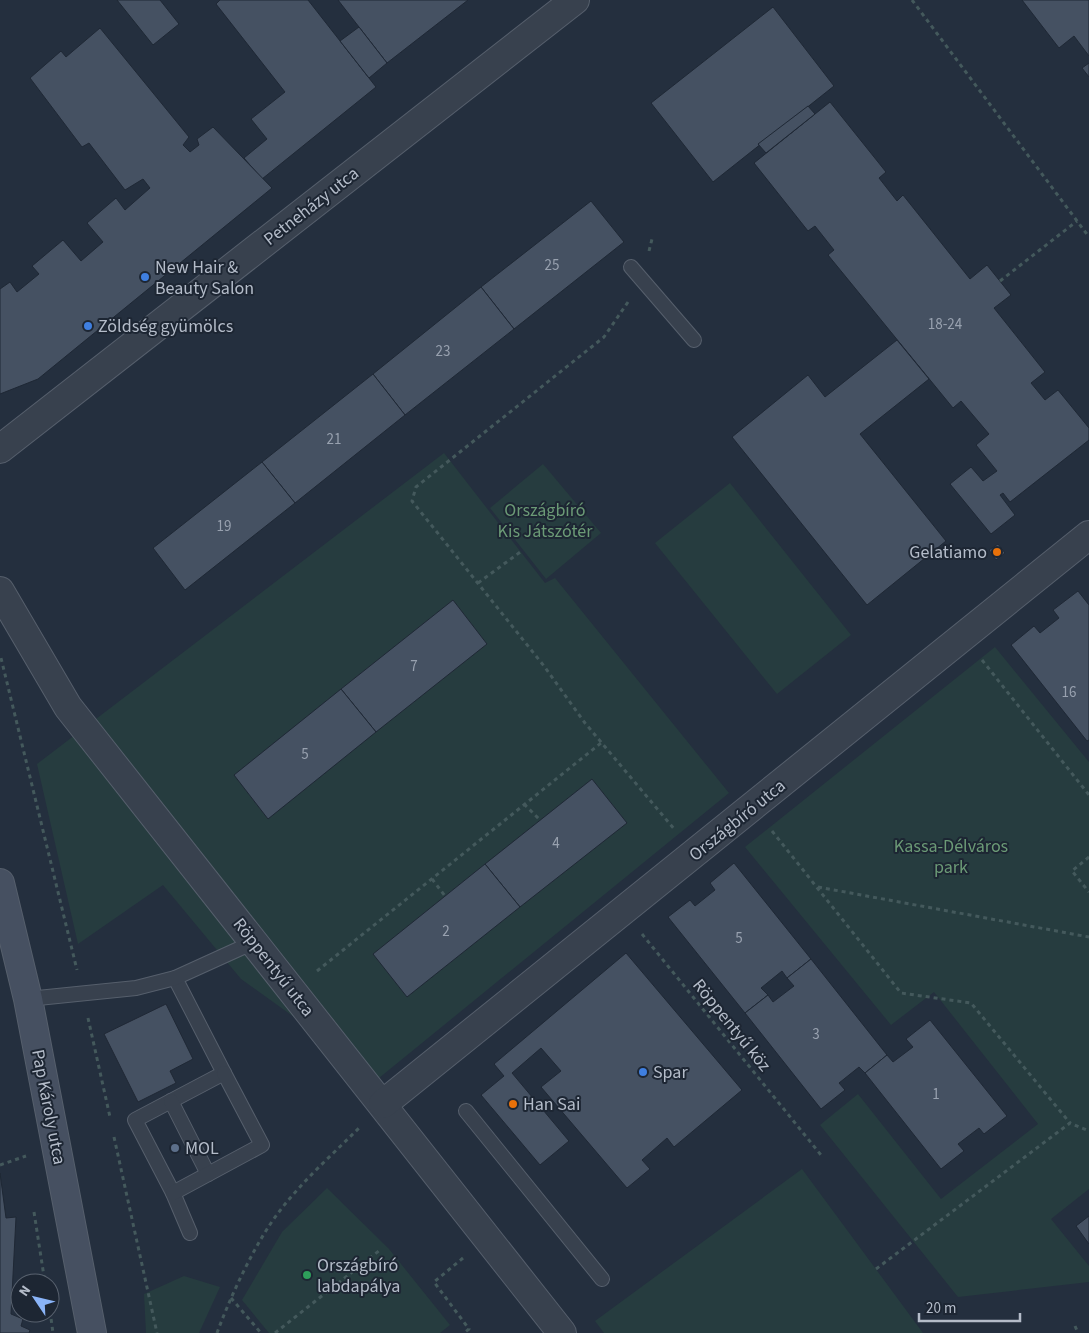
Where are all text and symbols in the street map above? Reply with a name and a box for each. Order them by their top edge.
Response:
street label: Petneházy utca [258,161,364,252]
place label: New Hair & Beauty Salon [155,255,254,301]
house number: 25 [545,255,559,276]
marker: New Hair & Beauty Salon [139,271,151,283]
place label: Zöldség gyümölcs [98,314,233,339]
house number: 18-24 [928,314,963,335]
marker: Zöldség gyümölcs [82,320,94,332]
house number: 23 [436,341,450,362]
house number: 21 [327,429,341,450]
park label: Országbíró Kis Játszótér [498,498,593,544]
house number: 19 [217,516,231,537]
place label: Gelatiamo [909,540,987,565]
marker: Gelatiamo [991,546,1003,558]
house number: 7 [410,656,418,677]
house number: 16 [1062,682,1076,703]
house number: 5 [301,744,309,765]
street label: Országbíró utca [684,774,791,867]
house number: 4 [552,833,560,854]
park label: Kassa-Délváros park [894,834,1008,880]
street label: Röppentyű utca [227,913,320,1022]
house number: 2 [442,921,450,942]
house number: 5 [735,928,743,949]
street label: Röppentyű köz [687,974,777,1077]
house number: 3 [812,1024,820,1045]
street label: Pap Károly utca [25,1047,72,1167]
place label: Spar [653,1060,688,1085]
marker: Spar [637,1066,649,1078]
house number: 1 [932,1084,940,1105]
place label: Han Sai [523,1092,580,1117]
marker: Han Sai [507,1098,519,1110]
place label: MOL [185,1136,219,1161]
marker: MOL [169,1142,181,1154]
place label: Országbíró labdapálya [317,1253,400,1299]
marker: Országbíró labdapálya [301,1269,313,1281]
north arrow [10,1273,60,1323]
text: N [14,1282,36,1301]
scale bar [919,1290,1020,1322]
text: 20 m [926,1298,956,1319]

